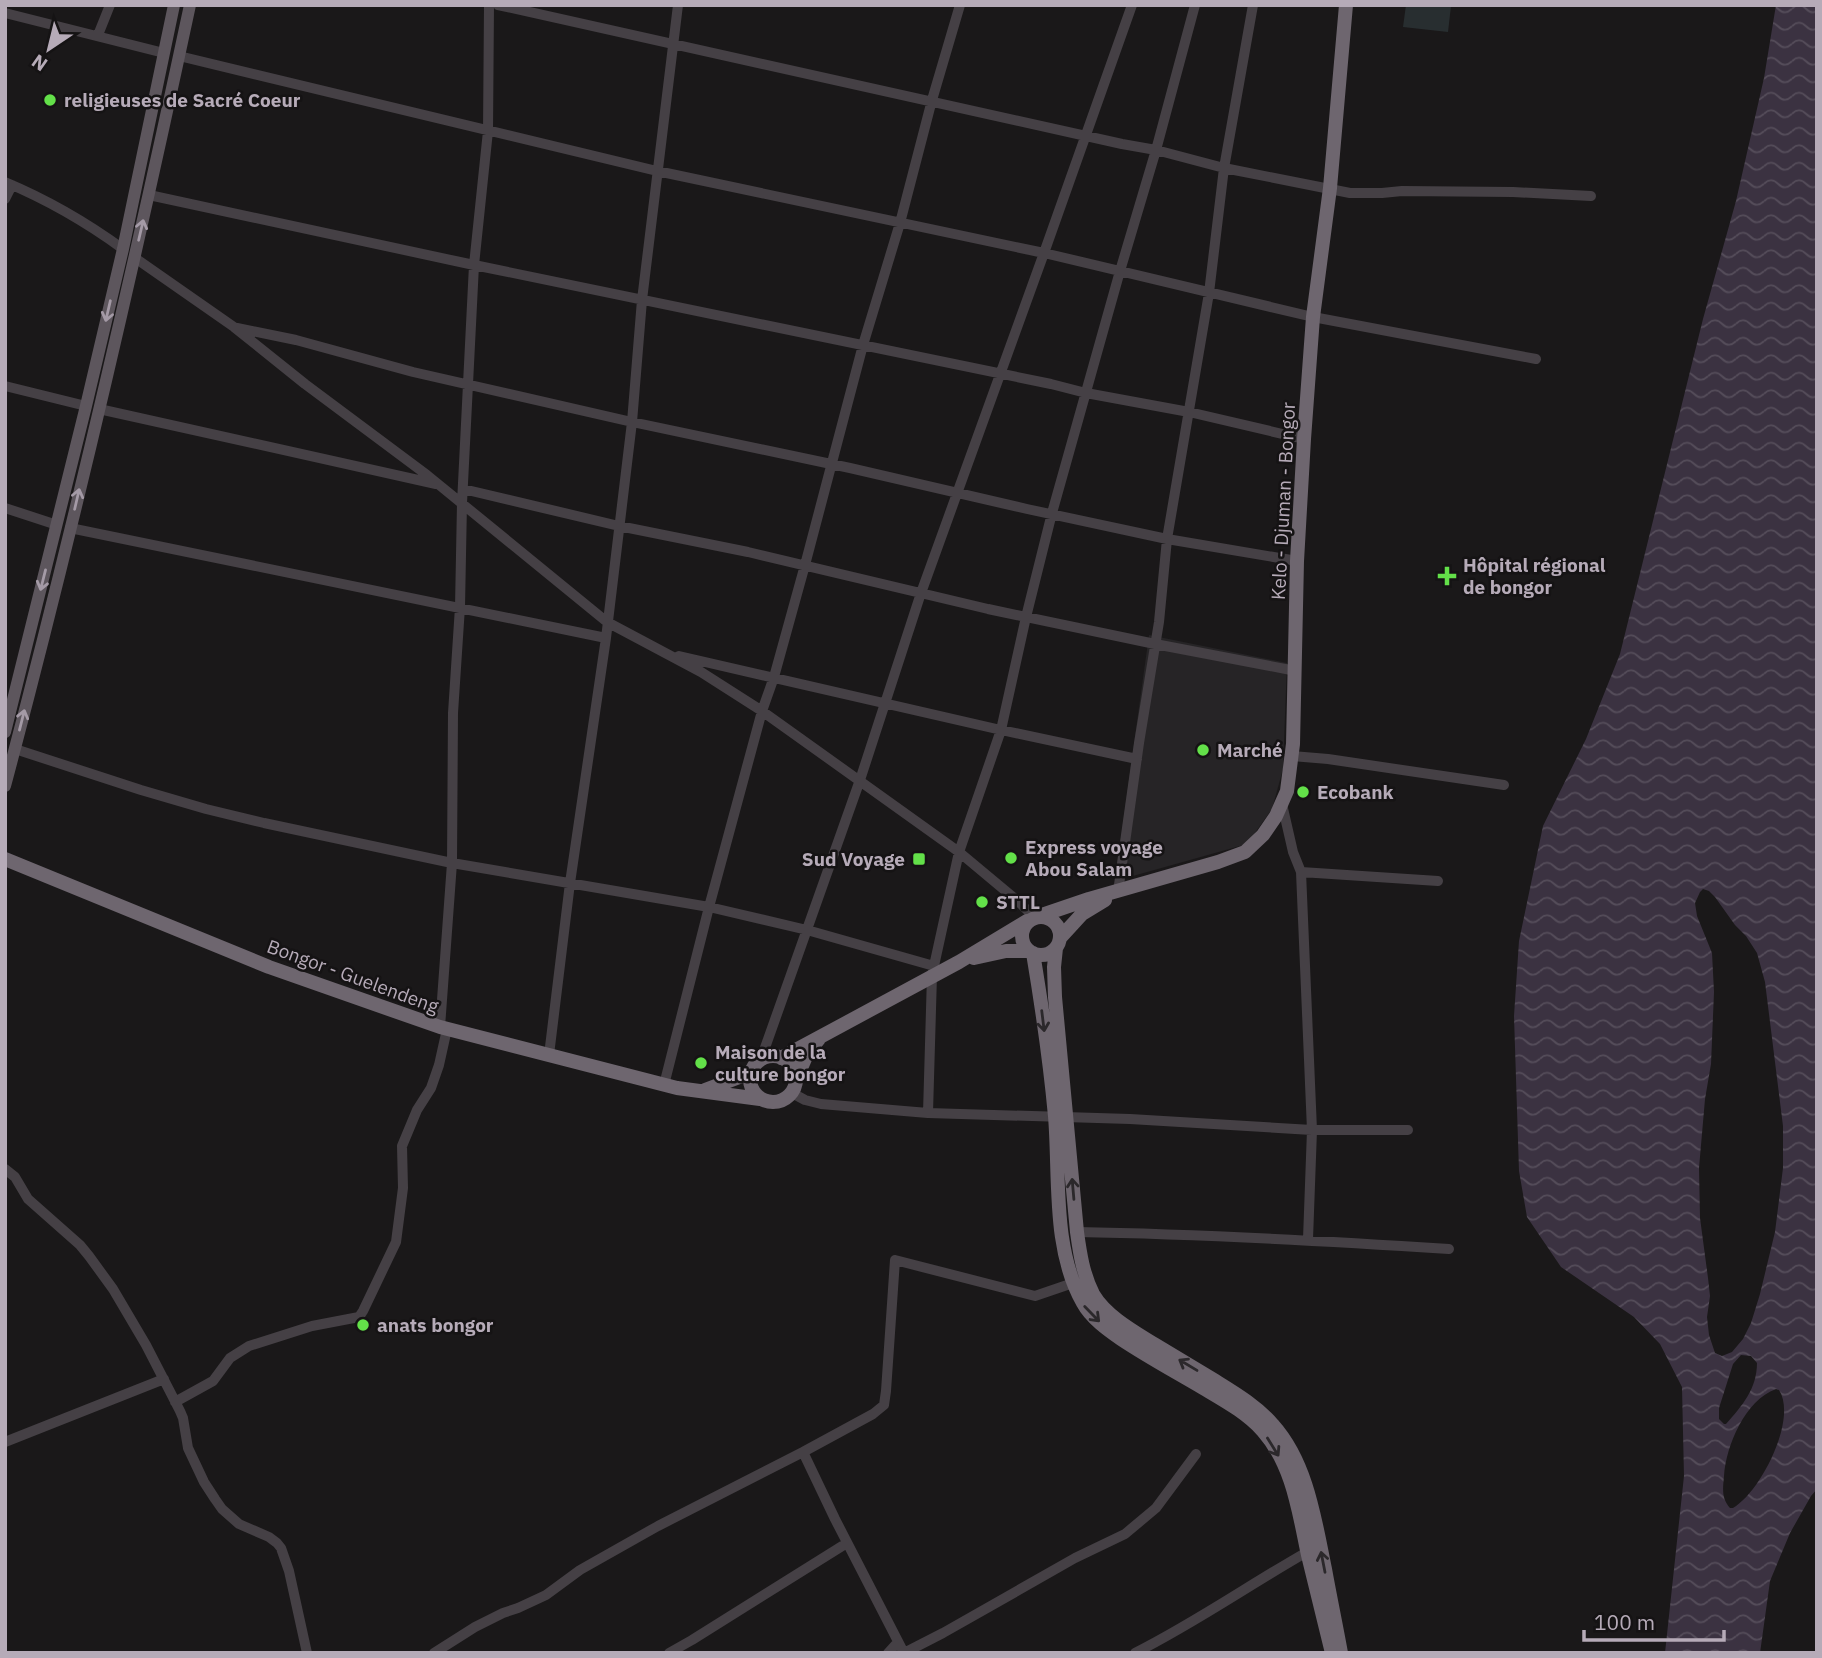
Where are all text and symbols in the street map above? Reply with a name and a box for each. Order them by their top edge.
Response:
north arrow [14,14,84,84]
text: N [27,49,52,77]
place label: religieuses de Sacré Coeur [64,88,301,112]
marker: religieuses de Sacré Coeur [42,92,58,108]
one-way arrow [135,219,148,242]
one-way arrow [101,299,114,322]
street label: Kelo - Djuman - Bongor [1266,401,1300,601]
one-way arrow [71,488,84,511]
place label: Hôpital régional de bongor [1463,553,1606,599]
marker: Hôpital régional de bongor [1437,566,1457,586]
one-way arrow [36,568,49,591]
one-way arrow [16,709,29,732]
place label: Marché [1217,738,1283,762]
marker: Marché [1195,742,1211,758]
place label: Ecobank [1317,780,1393,804]
marker: Ecobank [1295,784,1311,800]
place label: Express voyage Abou Salam [1025,835,1163,881]
place label: Sud Voyage [802,847,905,871]
marker: Express voyage Abou Salam [1003,850,1019,866]
marker: Sud Voyage [911,851,927,867]
place label: STTL [996,890,1040,914]
marker: STTL [974,894,990,910]
street label: Bongor - Guelendeng [264,934,442,1018]
one-way arrow [1036,1009,1049,1032]
place label: Maison de la culture bongor [715,1040,846,1086]
marker: Maison de la culture bongor [693,1055,709,1071]
one-way arrow [1066,1178,1079,1201]
one-way arrow [1083,1305,1100,1322]
place label: anats bongor [377,1313,494,1337]
marker: anats bongor [355,1317,371,1333]
one-way arrow [1179,1357,1199,1371]
one-way arrow [1267,1436,1281,1456]
one-way arrow [1316,1551,1330,1574]
scale bar [1584,1598,1724,1642]
text: 100 m [1594,1608,1655,1636]

